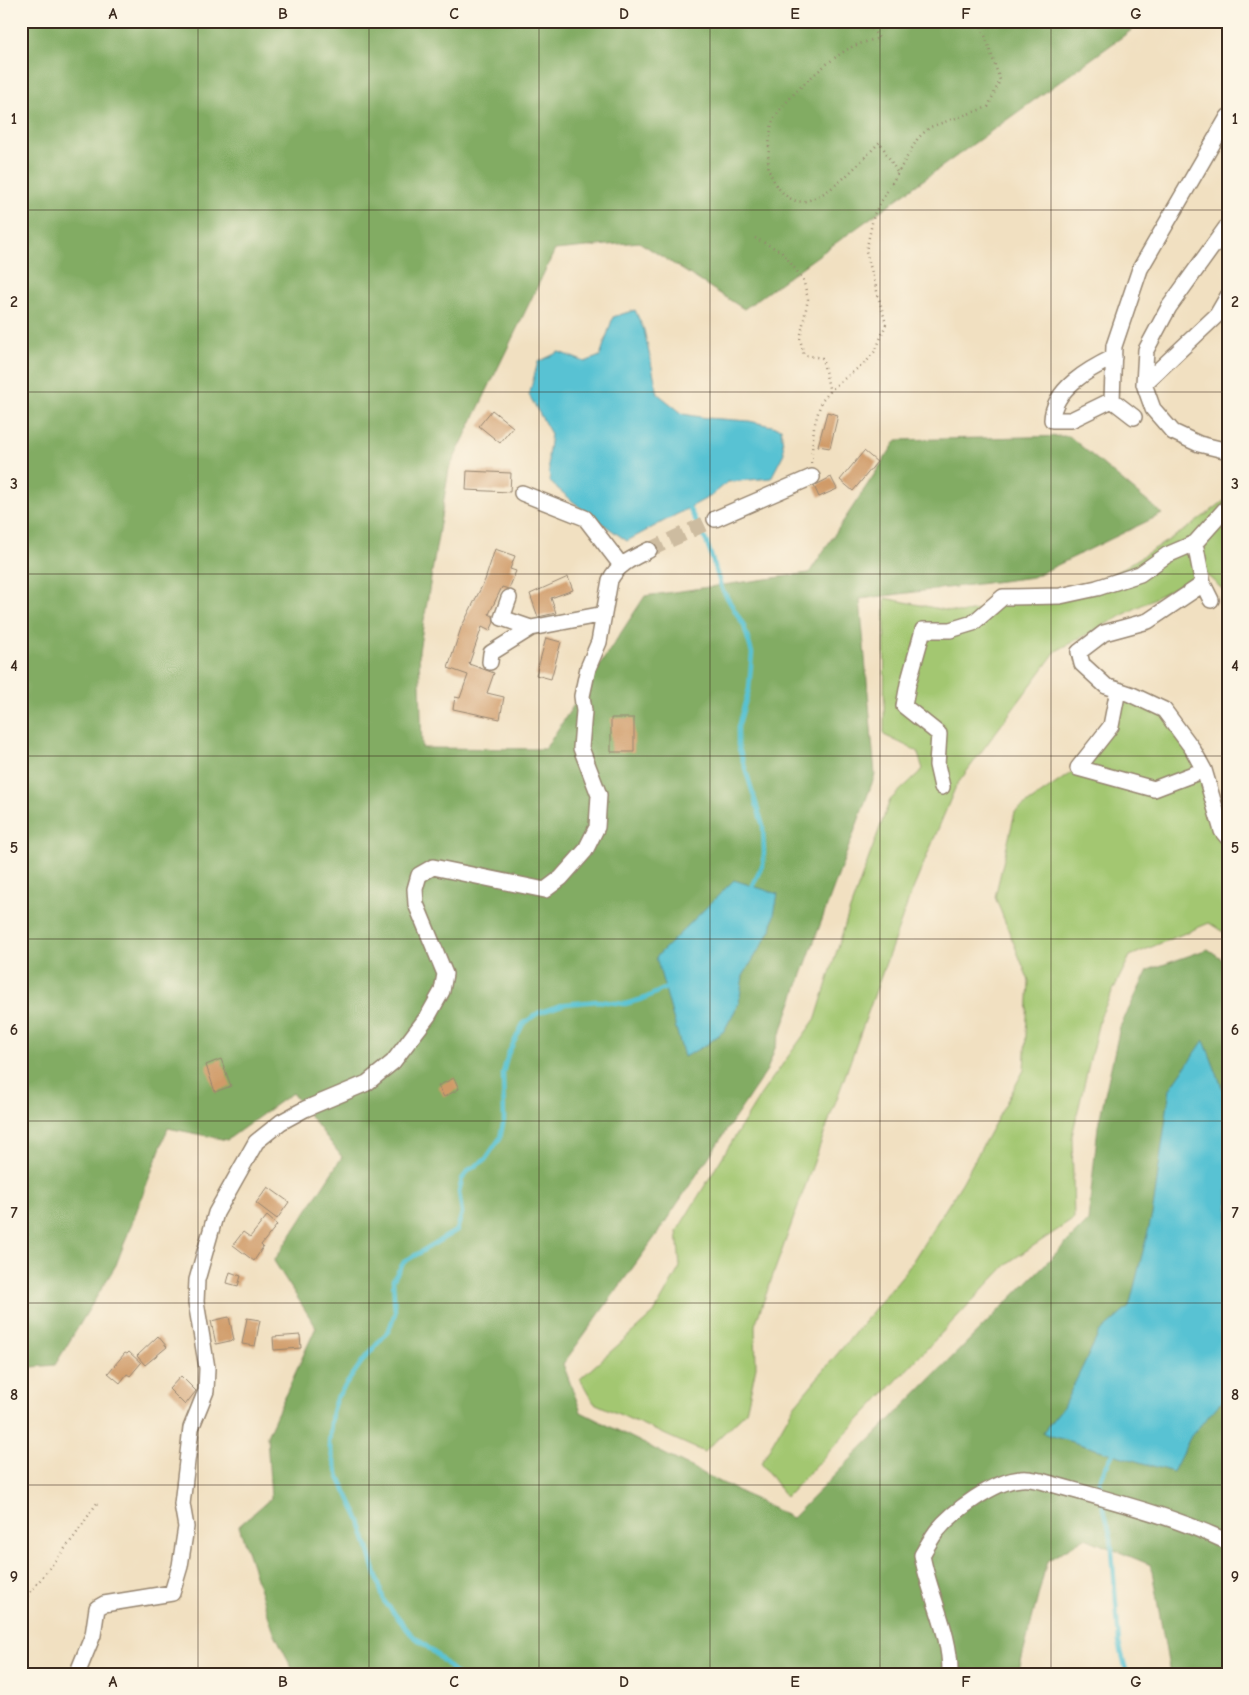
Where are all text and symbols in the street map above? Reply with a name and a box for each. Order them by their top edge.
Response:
text: A [109,5,118,23]
text: B [278,5,288,23]
text: C [449,5,459,23]
text: D [619,5,629,23]
text: E [790,5,800,23]
text: F [961,5,971,23]
text: G [1130,5,1142,23]
text: 1 [11,110,17,128]
text: 1 [1232,110,1238,128]
text: 2 [10,293,18,311]
text: 2 [1231,293,1239,311]
text: 3 [10,475,18,493]
text: 3 [1231,475,1239,493]
text: 4 [10,657,18,675]
text: 4 [1231,657,1239,675]
text: 5 [10,839,18,857]
text: 5 [1231,839,1239,857]
text: 6 [10,1021,18,1039]
text: 6 [1231,1021,1239,1039]
text: 7 [10,1204,18,1222]
text: 7 [1231,1204,1239,1222]
text: 8 [10,1386,18,1404]
text: 8 [1231,1386,1239,1404]
text: 9 [10,1568,18,1586]
text: 9 [1231,1568,1239,1586]
text: A [109,1673,118,1691]
text: B [278,1673,288,1691]
text: C [449,1673,459,1691]
text: D [619,1673,629,1691]
text: E [790,1673,800,1691]
text: F [961,1673,971,1691]
text: G [1130,1673,1142,1691]

